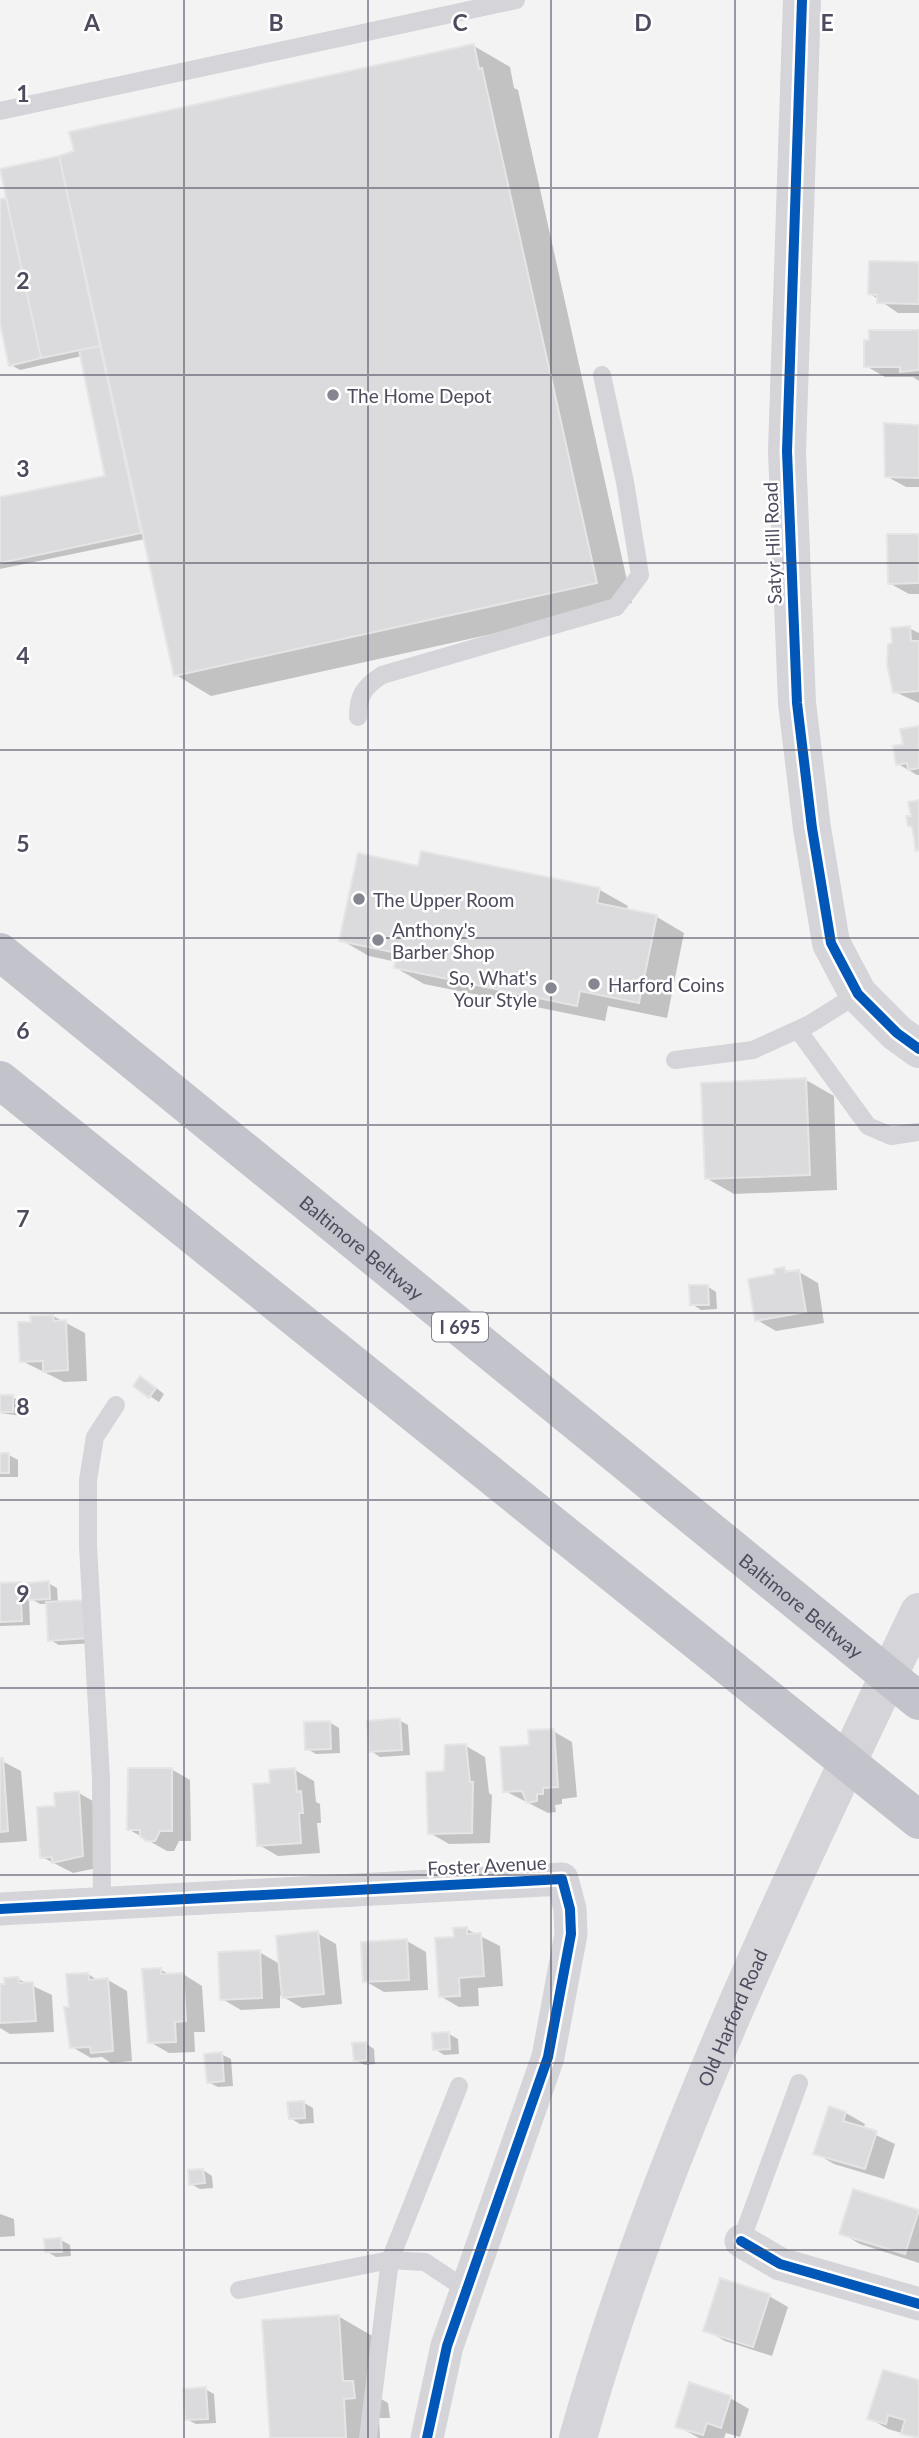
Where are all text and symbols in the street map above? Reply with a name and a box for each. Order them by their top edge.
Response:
text: A [83,8,101,36]
text: B [268,8,284,36]
text: C [452,8,468,36]
text: D [634,8,652,36]
text: E [820,8,834,36]
text: 1 [16,79,30,107]
text: 2 [16,266,30,294]
place label: The Home Depot [347,384,492,407]
marker: The Home Depot [325,387,341,403]
text: 3 [16,454,30,482]
street label: Satyr Hill Road [758,481,786,605]
text: 4 [16,641,30,669]
text: 5 [16,829,30,857]
place label: The Upper Room [373,888,514,911]
marker: The Upper Room [351,891,367,907]
place label: Anthony's Barber Shop [392,918,495,963]
marker: Anthony's Barber Shop [370,932,386,948]
place label: So, What's Your Style [449,966,537,1011]
place label: Harford Coins [608,973,724,996]
marker: Harford Coins [586,976,602,992]
marker: So, What's Your Style [543,980,559,996]
text: 6 [16,1016,30,1044]
street label: Baltimore Beltway [295,1190,429,1304]
text: 7 [16,1204,30,1232]
road number: I 695 [432,1312,488,1342]
text: 8 [16,1392,30,1420]
street label: Baltimore Beltway [735,1548,868,1663]
text: 9 [16,1579,30,1607]
street label: Foster Avenue [427,1850,547,1880]
street label: Old Harford Road [692,1945,771,2089]

